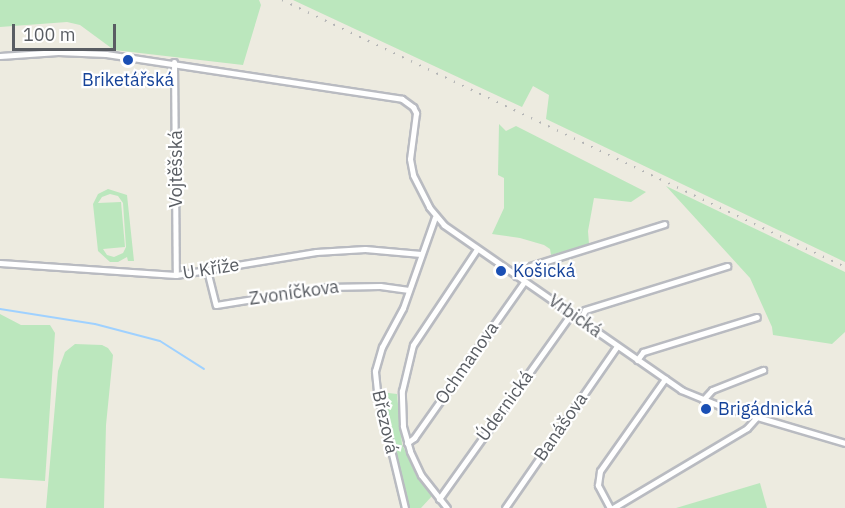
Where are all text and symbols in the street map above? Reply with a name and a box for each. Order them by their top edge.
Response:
scale bar [15,12,118,50]
text: 100 m [23,23,75,46]
marker: Briketářská [121,53,135,67]
place label: Briketářská [82,69,174,91]
street label: Vojtěšská [165,130,187,208]
street label: U Kříže [181,254,241,284]
place label: Košická [513,260,575,282]
marker: Košická [494,264,508,278]
street label: Zvoníčkova [248,276,340,310]
street label: Vrbická [544,290,606,342]
street label: Ochmanova [431,318,503,408]
street label: Údernická [472,367,538,445]
street label: Březová [367,388,403,456]
street label: Banášova [530,389,592,465]
place label: Brigádnická [718,398,813,420]
marker: Brigádnická [699,402,713,416]

